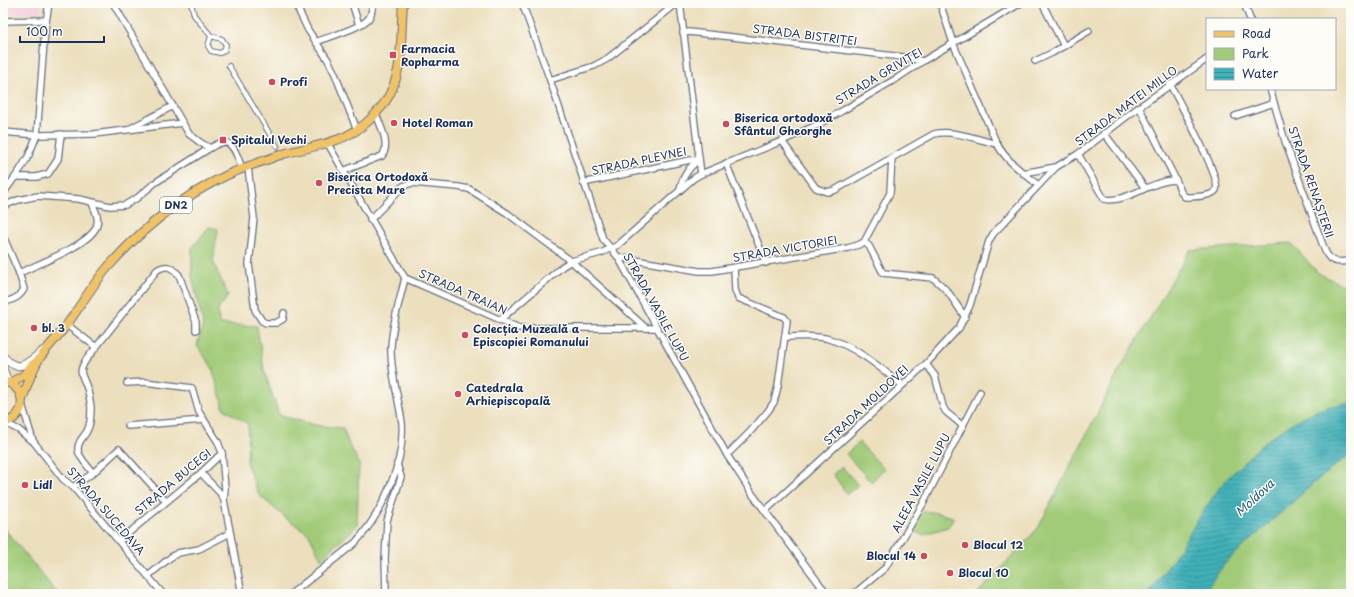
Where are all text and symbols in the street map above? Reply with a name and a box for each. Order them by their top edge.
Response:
scale bar [20,18,104,44]
legend [1206,18,1336,90]
street label: STRADA BISTRIȚEI [752,20,858,49]
text: 100 m [26,22,63,40]
text: Road [1242,24,1271,42]
place label: Farmacia Ropharma [401,40,460,70]
street label: STRADA GRIVIȚEI [832,43,926,108]
text: Park [1242,44,1269,62]
marker: Farmacia Ropharma [388,50,398,60]
street label: STRADA MATEI MILLO [1071,61,1181,150]
text: Water [1242,64,1279,82]
place label: Profi [280,73,308,90]
marker: Profi [267,77,277,87]
place label: Biserica ortodoxă Sfântul Gheorghe [734,109,834,139]
place label: Hotel Roman [402,114,473,131]
marker: Hotel Roman [389,118,399,128]
marker: Biserica ortodoxă Sfântul Gheorghe [721,119,731,129]
street label: STRADA RENAȘTERII [1284,124,1339,240]
place label: Spitalul Vechi [231,131,307,148]
marker: Spitalul Vechi [218,135,228,145]
street label: STRADA PLEVNEI [590,142,688,179]
place label: Biserica Ortodoxă Precista Mare [327,168,429,198]
marker: Biserica Ortodoxă Precista Mare [314,178,324,188]
road number: DN2 [160,197,192,213]
street label: STRADA VICTORIEI [731,231,838,266]
street label: STRADA VASILE LUPU [620,249,693,364]
street label: STRADA TRAIAN [416,264,510,319]
place label: bl. 3 [42,319,65,336]
place label: Colecția Muzeală a Episcopiei Romanului [473,320,589,350]
marker: bl. 3 [29,323,39,333]
marker: Colecția Muzeală a Episcopiei Romanului [460,330,470,340]
street label: STRADA MOLDOVEI [819,361,912,449]
place label: Catedrala Arhiepiscopală [466,379,551,409]
marker: Catedrala Arhiepiscopală [453,389,463,399]
street label: ALEEA VASILE LUPU [887,430,954,536]
street label: STRADA BUCEGI [131,444,215,519]
street label: STRADA SUCEDAVA [63,463,150,559]
water label: Moldova [1231,474,1278,520]
place label: Lidl [33,476,52,493]
marker: Lidl [20,480,30,490]
place label: Blocul 12 [973,536,1023,553]
marker: Blocul 12 [960,540,970,550]
place label: Blocul 14 [866,547,916,564]
marker: Blocul 14 [919,551,929,561]
place label: Blocul 10 [958,564,1008,581]
marker: Blocul 10 [945,568,955,578]

